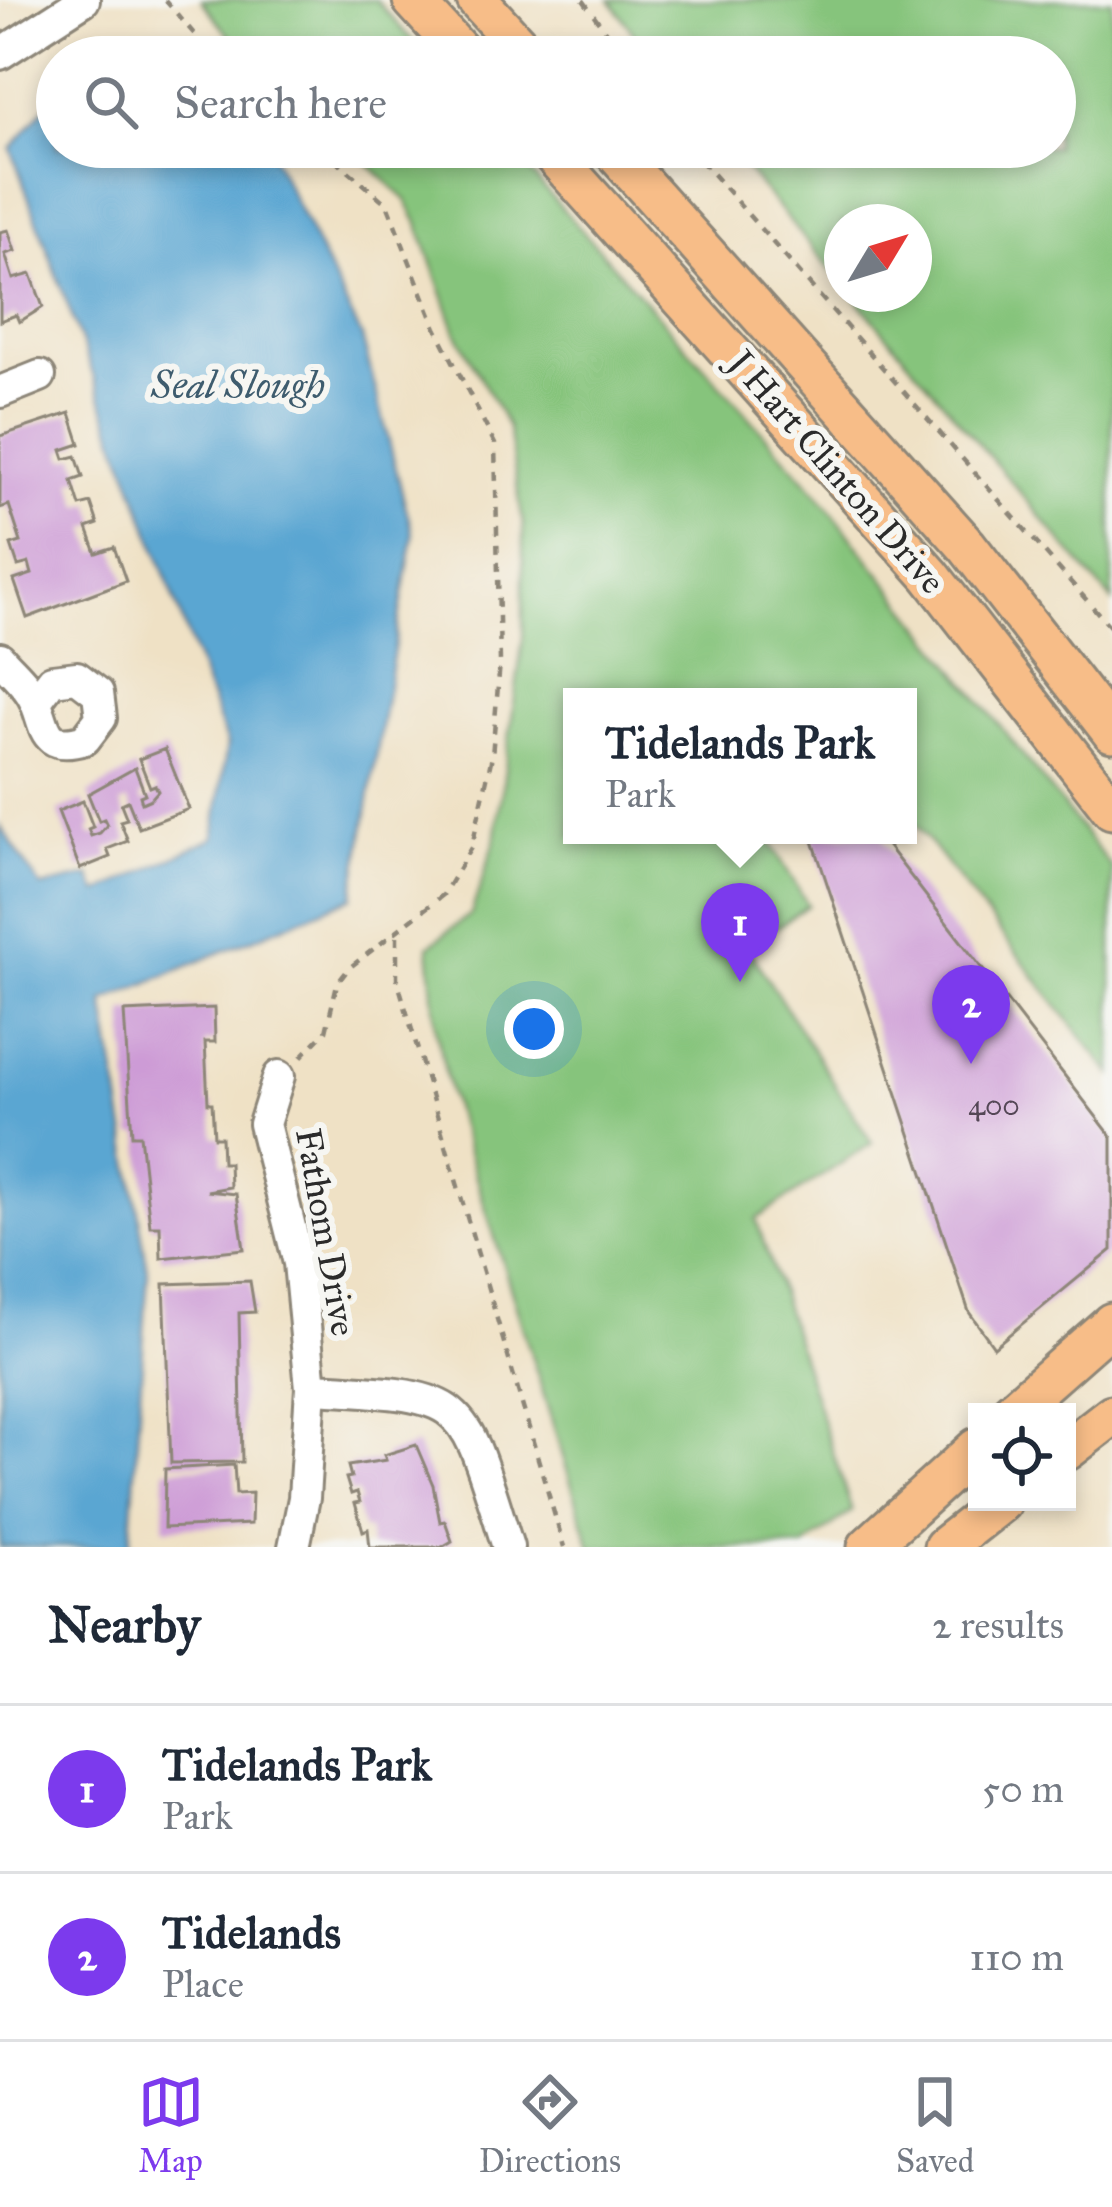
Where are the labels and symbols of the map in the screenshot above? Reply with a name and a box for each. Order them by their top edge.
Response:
north arrow [824,204,932,312]
street label: J Hart Clinton Drive [717,338,955,603]
water label: Seal Slough [150,361,325,409]
pin: 1 [701,883,779,982]
pin: 2 [932,965,1010,1064]
your location [504,999,564,1059]
house number: 400 [968,1087,1020,1123]
street label: Fathom Drive [286,1125,366,1339]

